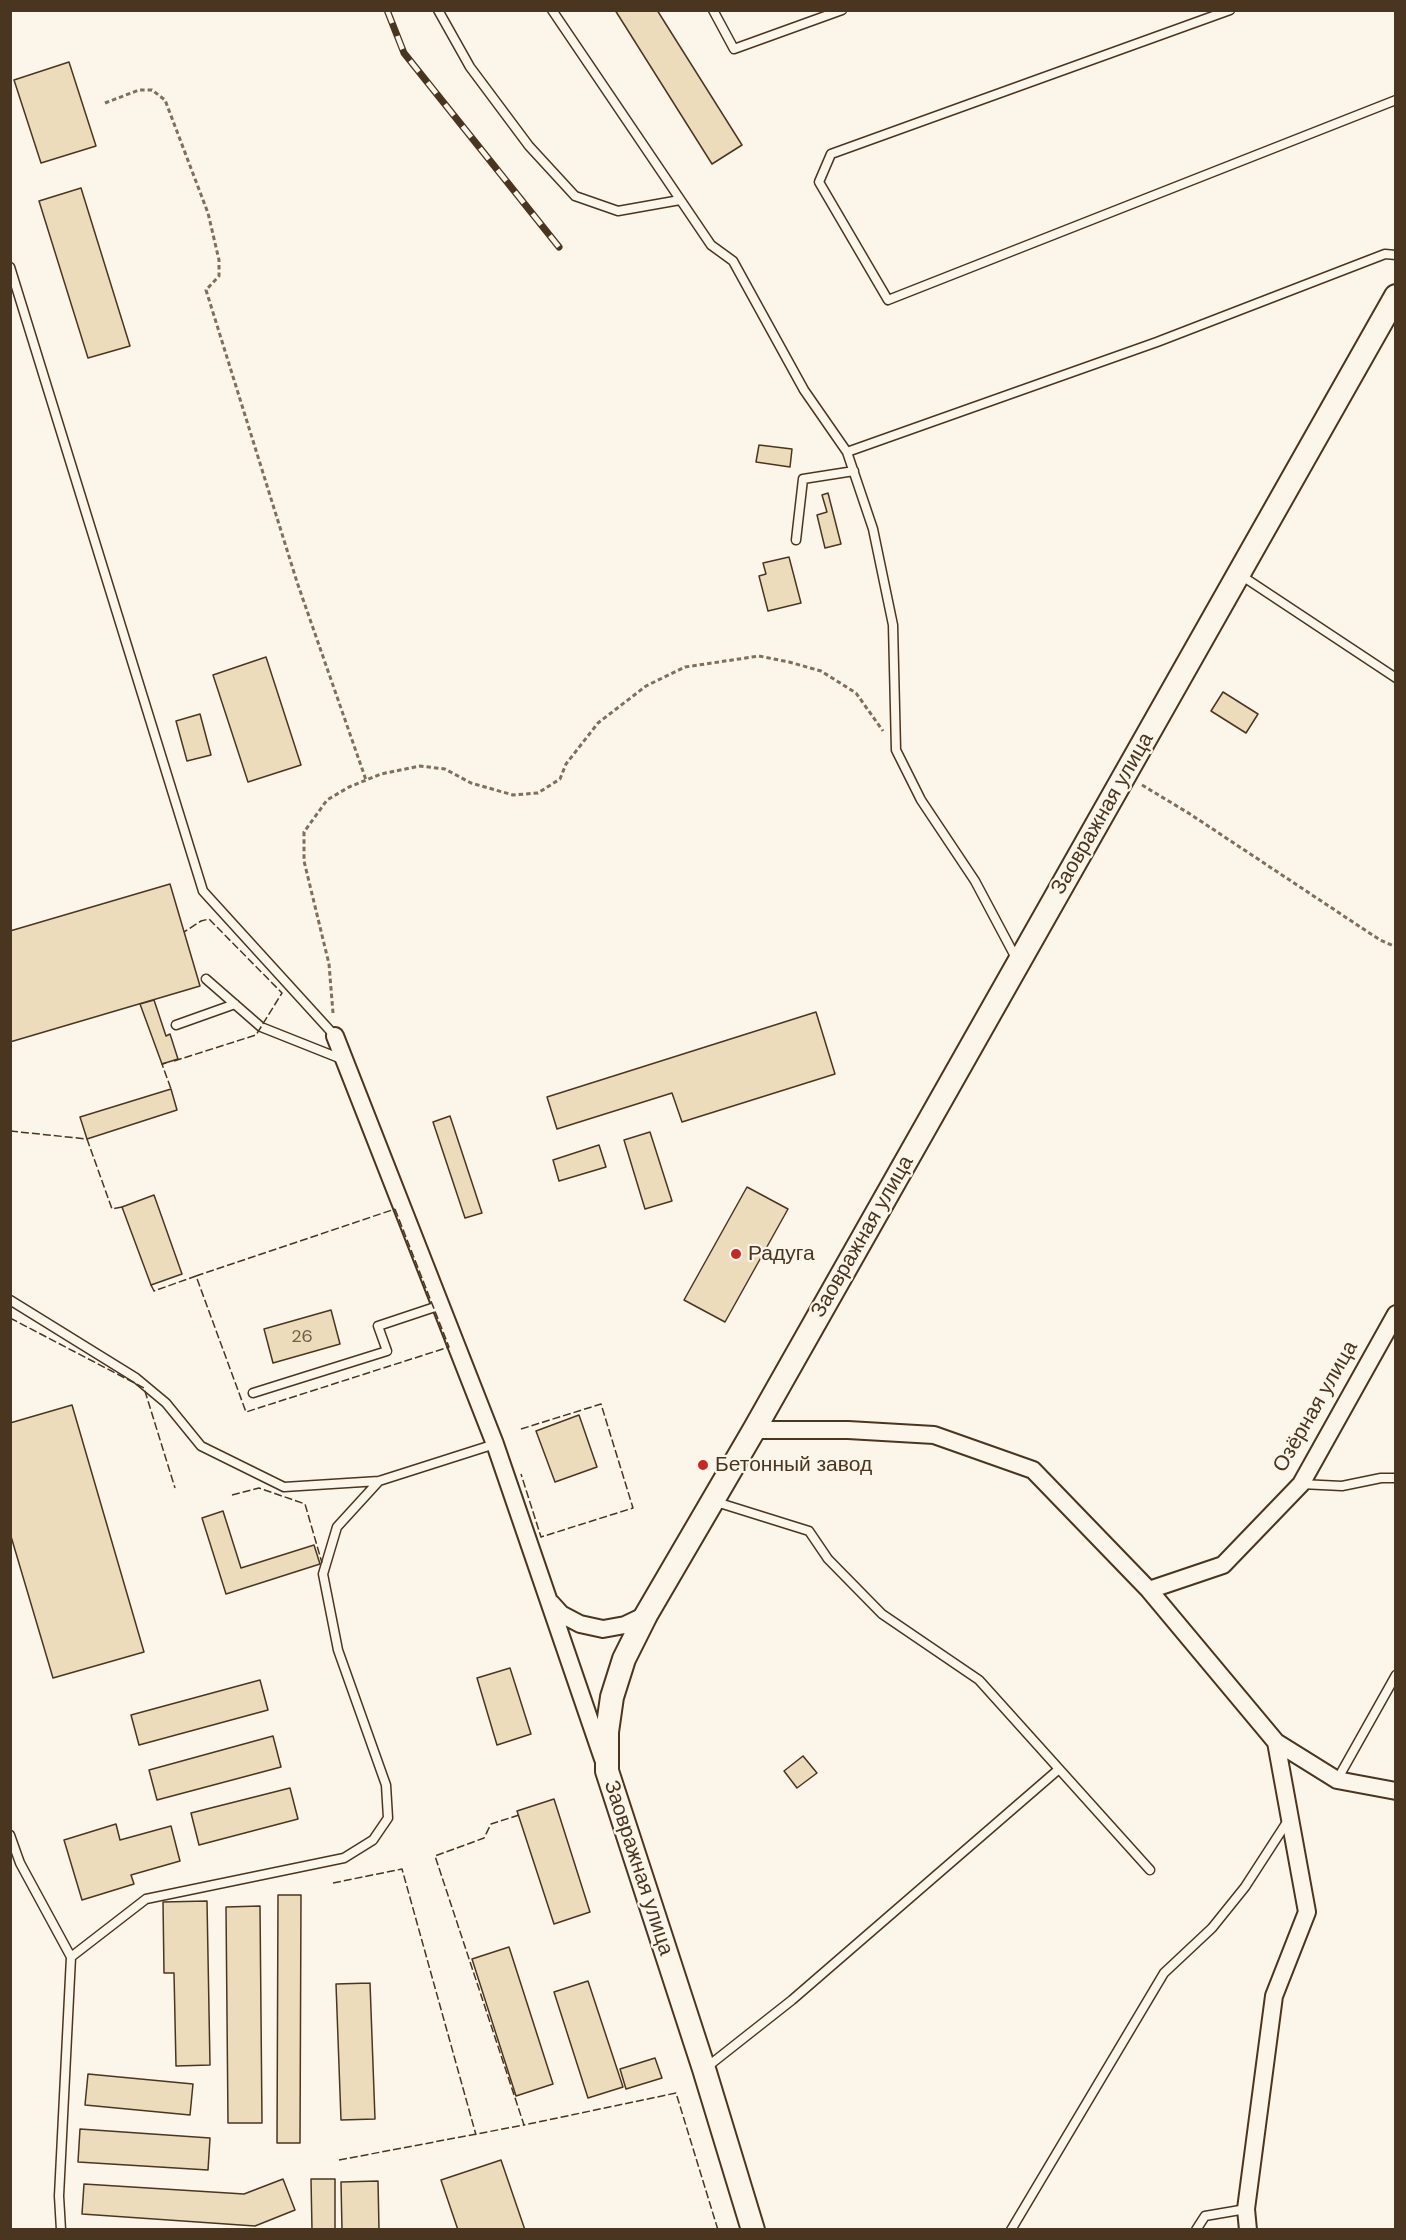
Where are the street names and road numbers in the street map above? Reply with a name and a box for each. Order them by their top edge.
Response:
street label: Заовражная улица [1046,729,1160,899]
street label: Заовражная улица [806,1152,920,1322]
street label: Озёрная улица [1268,1337,1364,1477]
street label: Заовражная улица [598,1777,678,1959]

